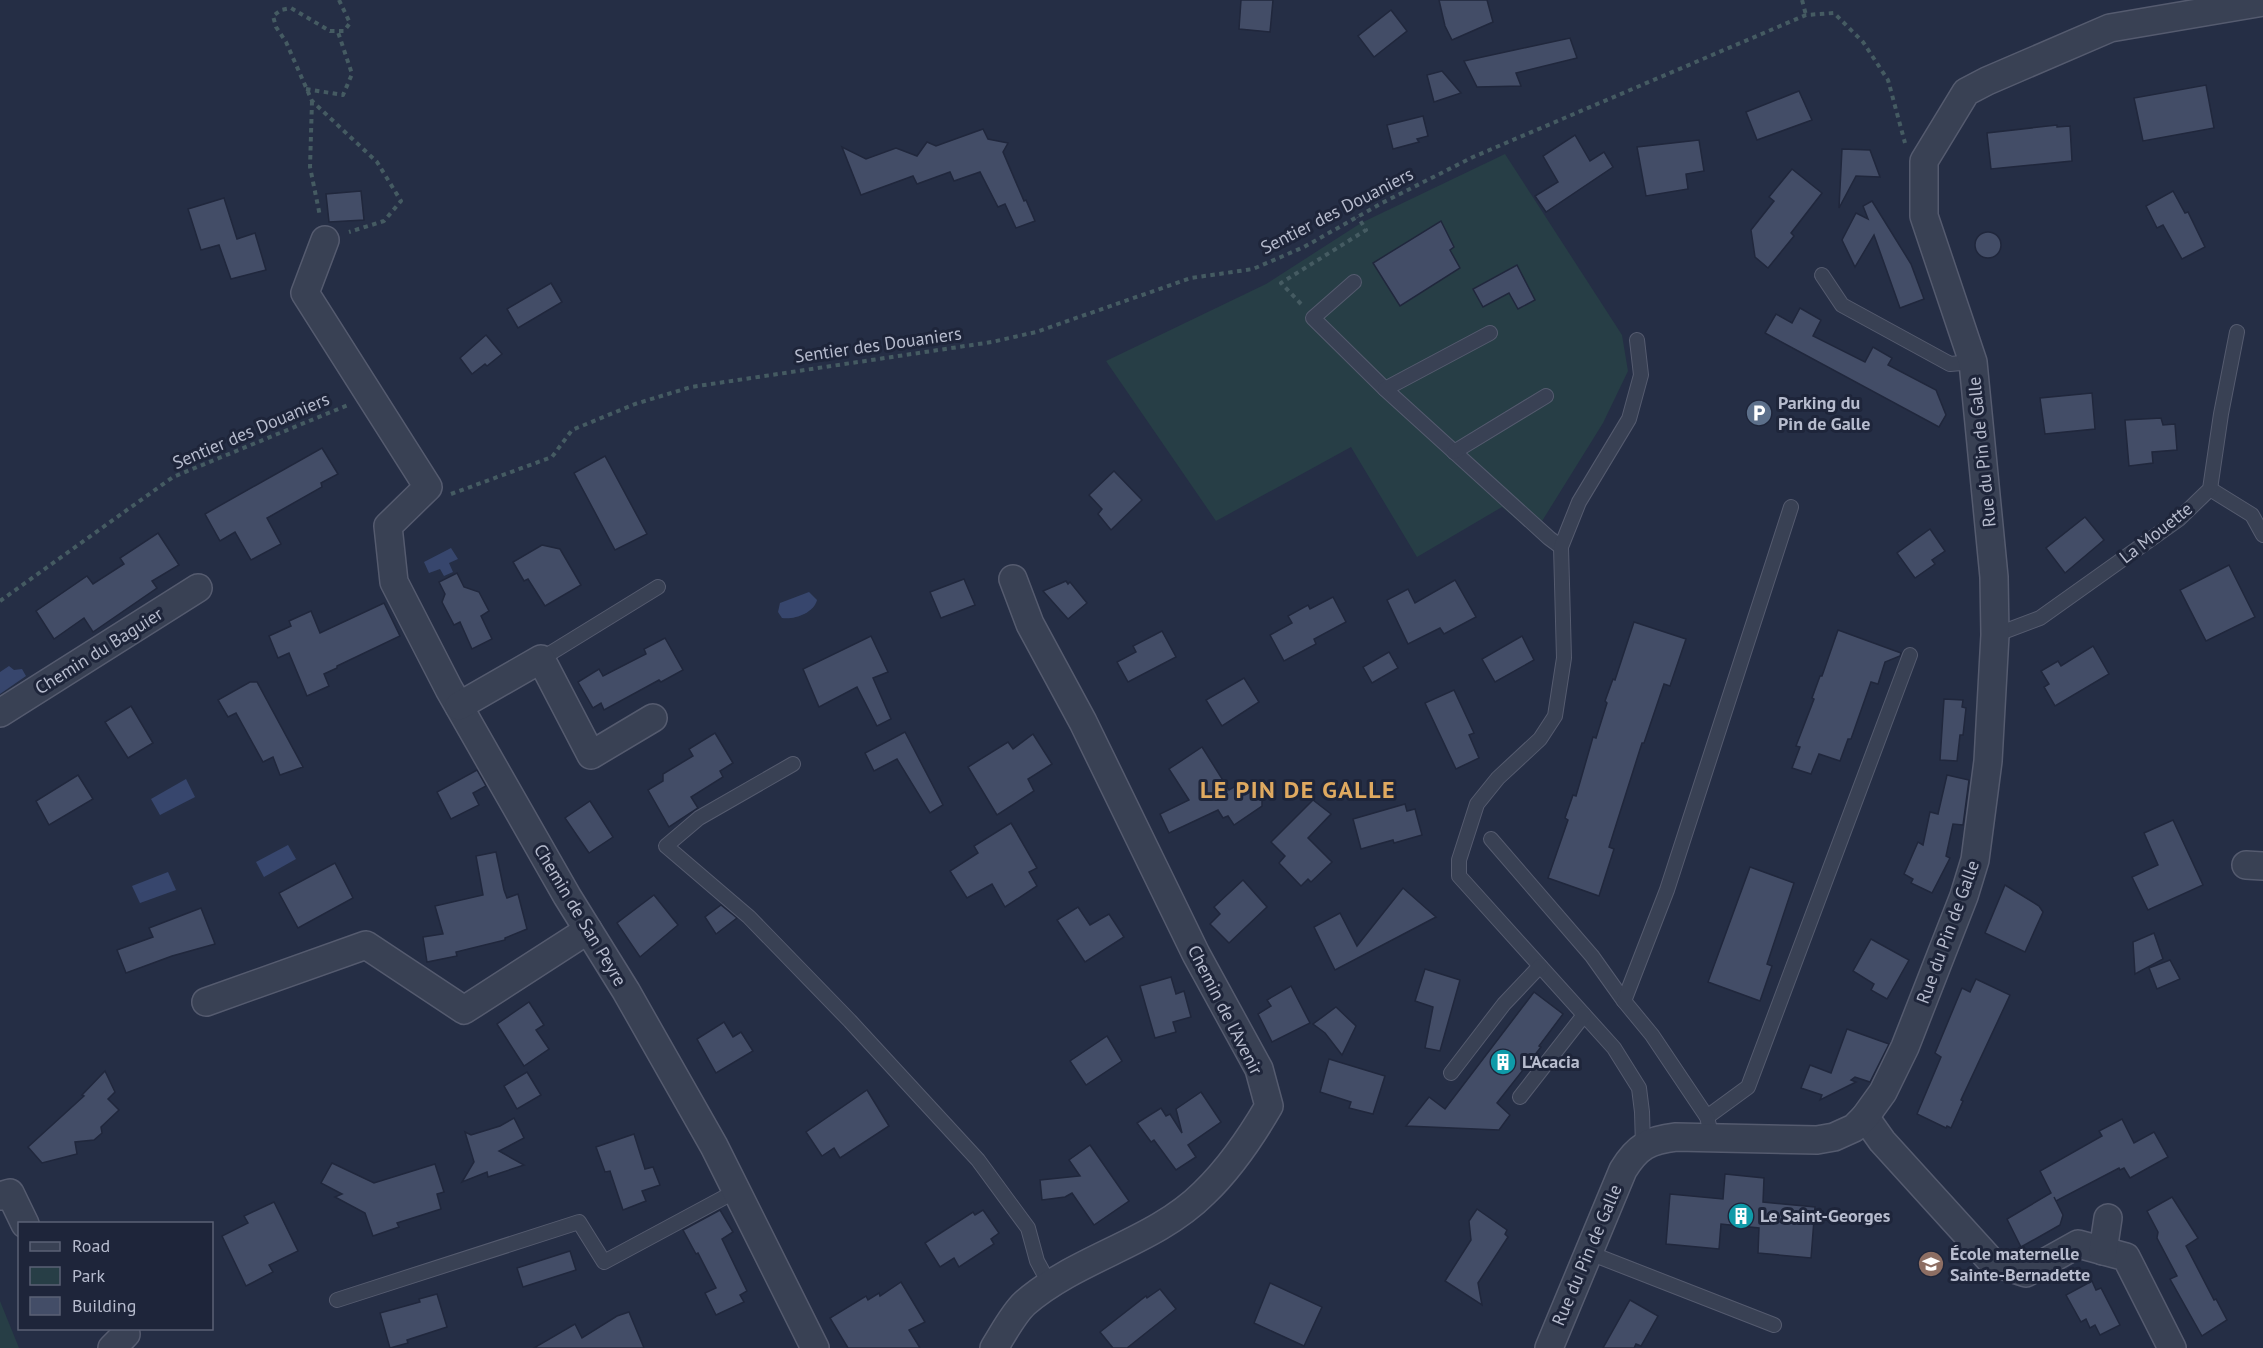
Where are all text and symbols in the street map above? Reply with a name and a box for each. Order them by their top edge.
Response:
street label: Sentier des Douaniers [1257,162,1417,259]
street label: Sentier des Douaniers [793,321,963,368]
street label: Rue du Pin de Galle [1962,376,2001,528]
street label: Sentier des Douaniers [169,387,333,474]
place label: Parking du Pin de Galle [1778,391,1870,435]
parking icon: Parking du Pin de Galle [1744,398,1774,428]
street label: La Mouette [2115,497,2197,568]
street label: Chemin du Baguier [31,602,167,699]
district label: LE PIN DE GALLE [1200,774,1396,805]
street label: Chemin de San Peyre [529,839,632,990]
street label: Rue du Pin de Galle [1911,857,1984,1007]
street label: Chemin de l'Avenir [1183,941,1268,1078]
building icon: L'Acacia [1488,1047,1518,1077]
place label: L'Acacia [1522,1050,1580,1073]
street label: Rue du Pin de Galle [1546,1181,1627,1329]
building icon: Le Saint-Georges [1726,1201,1756,1231]
place label: Le Saint-Georges [1760,1204,1891,1227]
legend [18,1222,213,1330]
text: Road [72,1234,110,1257]
place label: École maternelle Sainte-Bernadette [1950,1242,2090,1286]
school or university icon: École maternelle Sainte-Bernadette [1916,1249,1946,1279]
text: Park [72,1264,105,1287]
text: Building [72,1294,136,1317]

